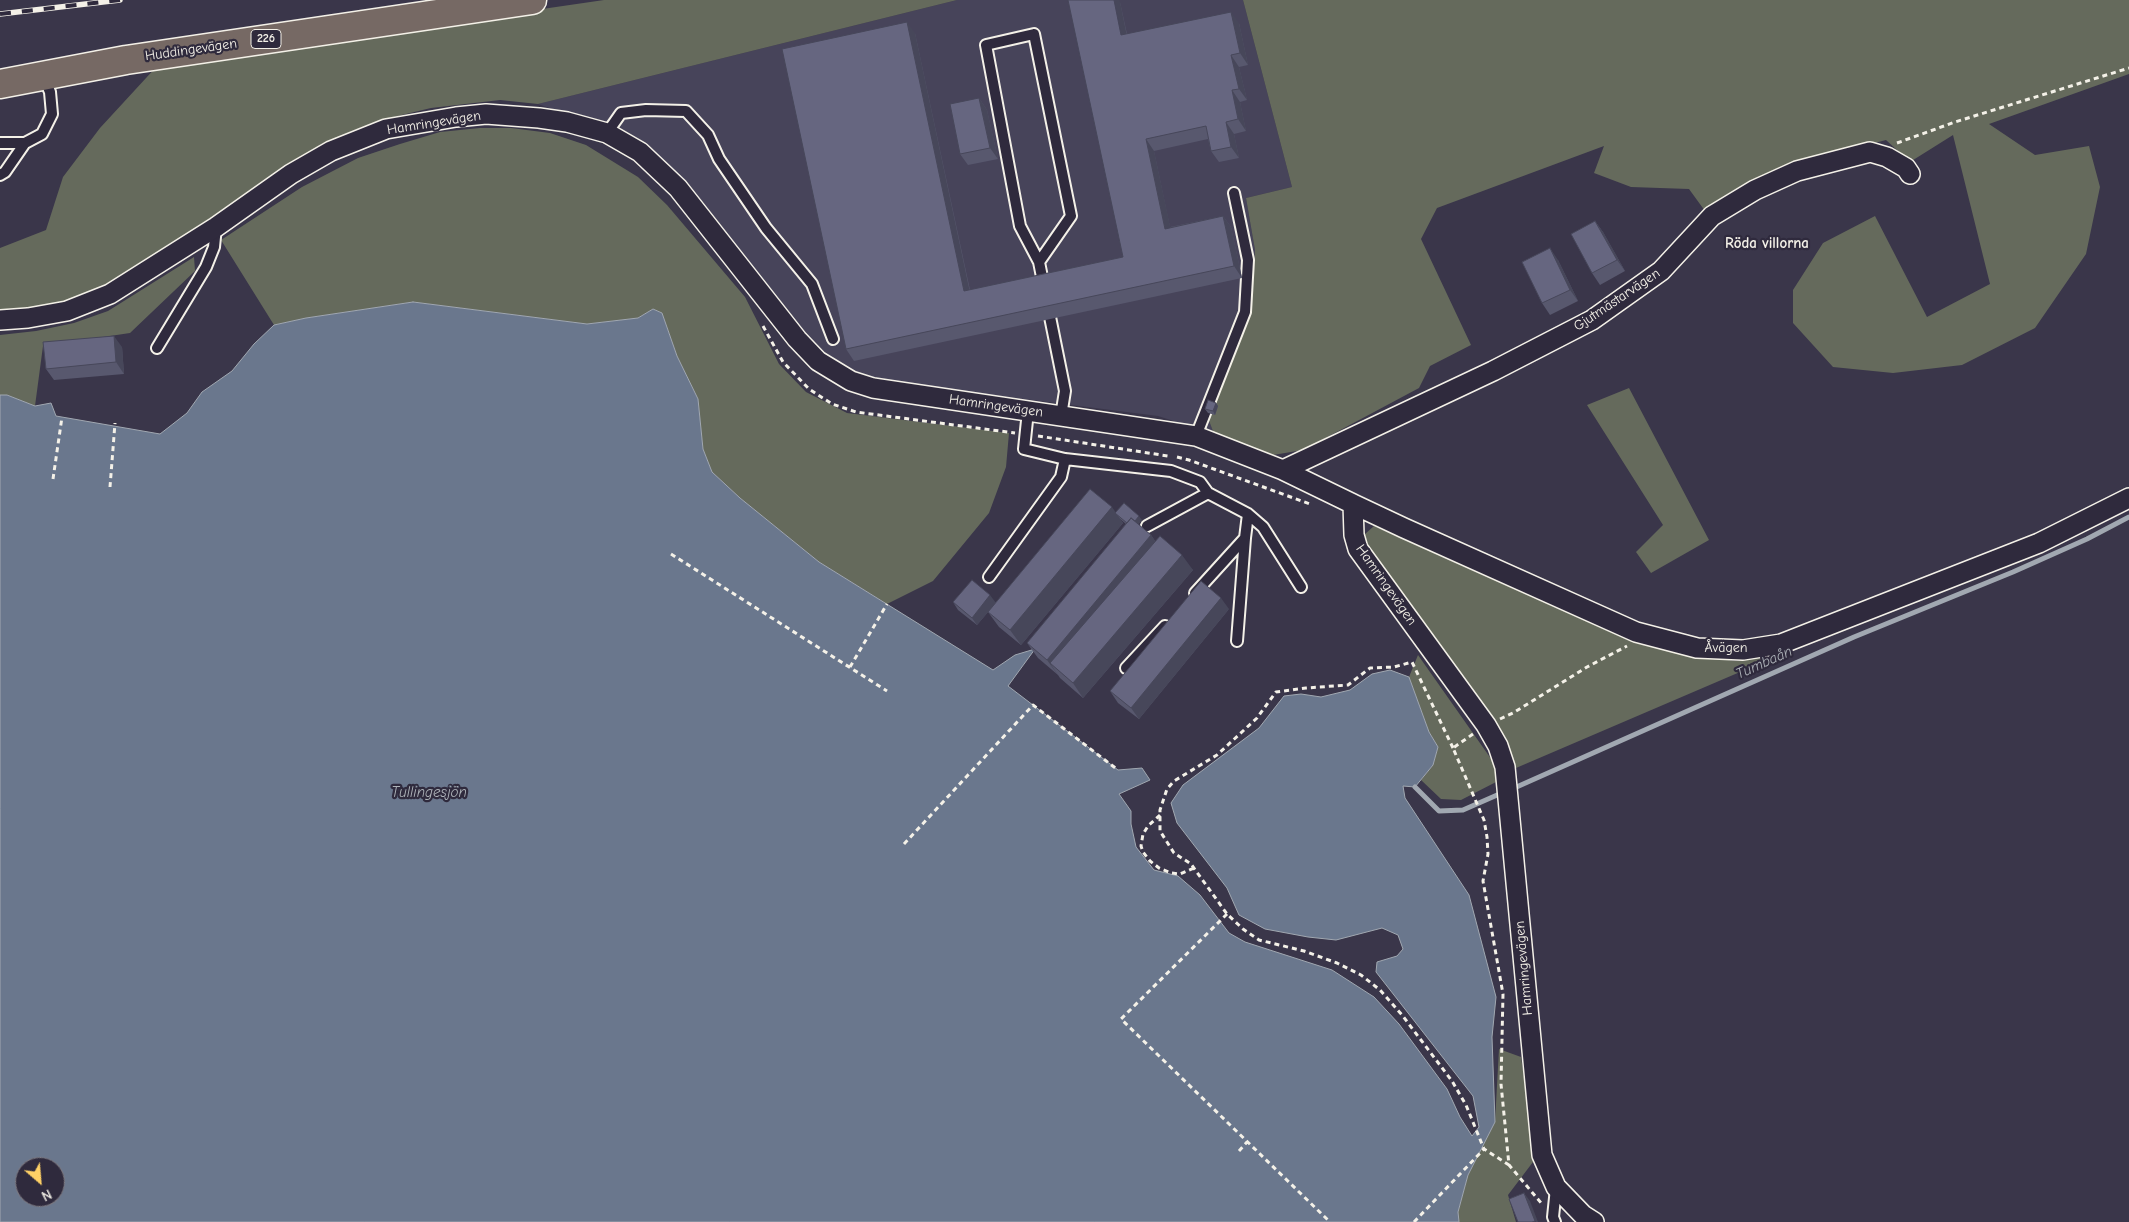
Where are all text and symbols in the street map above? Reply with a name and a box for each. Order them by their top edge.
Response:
road number: 226 [251,30,281,48]
street label: Huddingevägen [144,35,238,65]
street label: Hamringevägen [386,107,482,139]
district label: Röda villorna [1725,235,1809,253]
street label: Gjutmästarvägen [1571,265,1663,335]
street label: Hamringevägen [948,391,1044,421]
street label: Hamringevägen [1352,541,1420,629]
street label: Åvägen [1704,640,1748,656]
water label: Tumbaån [1733,643,1795,683]
water label: Tullingesjön [391,784,467,802]
street label: Hamringevägen [1512,920,1536,1016]
north arrow [15,1157,65,1207]
text: N [39,1185,55,1205]

